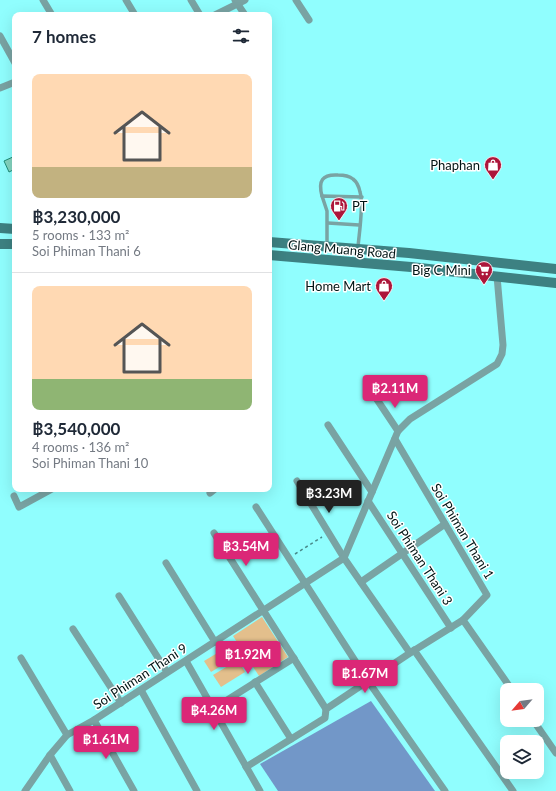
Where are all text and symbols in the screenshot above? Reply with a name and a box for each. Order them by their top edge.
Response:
icon: filters [230,25,252,47]
text: 7 homes [32,26,96,47]
icon: home [106,100,178,172]
shop icon: Phaphan [483,155,503,180]
place label: Phaphan [430,157,480,173]
fuel station icon: PT [329,196,349,221]
place label: PT [352,198,368,214]
text: ฿3,230,000 [32,206,120,227]
text: 5 rooms · 133 m² [32,227,129,243]
street label: Glang Muang Road [287,236,397,262]
text: Soi Phiman Thani 6 [32,243,141,259]
supermarket icon: Big C Mini [474,260,494,285]
place label: Big C Mini [412,262,471,278]
shop icon: Home Mart [374,276,394,301]
place label: Home Mart [305,278,371,294]
icon: home [106,312,178,384]
pin: ฿2.11M [362,375,428,409]
text: ฿2.11M [372,380,418,396]
text: ฿3,540,000 [32,418,120,439]
text: 4 rooms · 136 m² [32,439,129,455]
text: Soi Phiman Thani 10 [32,455,148,471]
pin: ฿3.23M [296,480,362,514]
street label: Soi Phiman Thani 1 [428,480,498,582]
text: ฿3.23M [306,485,352,501]
street label: Soi Phiman Thani 3 [384,508,456,608]
pin: ฿3.54M [213,533,279,567]
text: ฿3.54M [223,538,269,554]
street label: Soi Phiman Thani 9 [90,640,190,712]
pin: ฿1.92M [215,641,281,675]
text: ฿1.92M [225,646,271,662]
pin: ฿1.67M [332,660,398,694]
text: ฿1.67M [342,665,388,681]
north arrow [500,683,544,727]
map controls [500,683,544,779]
pin: ฿4.26M [181,697,247,731]
text: ฿4.26M [191,702,237,718]
pin: ฿1.61M [73,726,139,760]
text: ฿1.61M [83,731,129,747]
button: layers [500,735,544,779]

